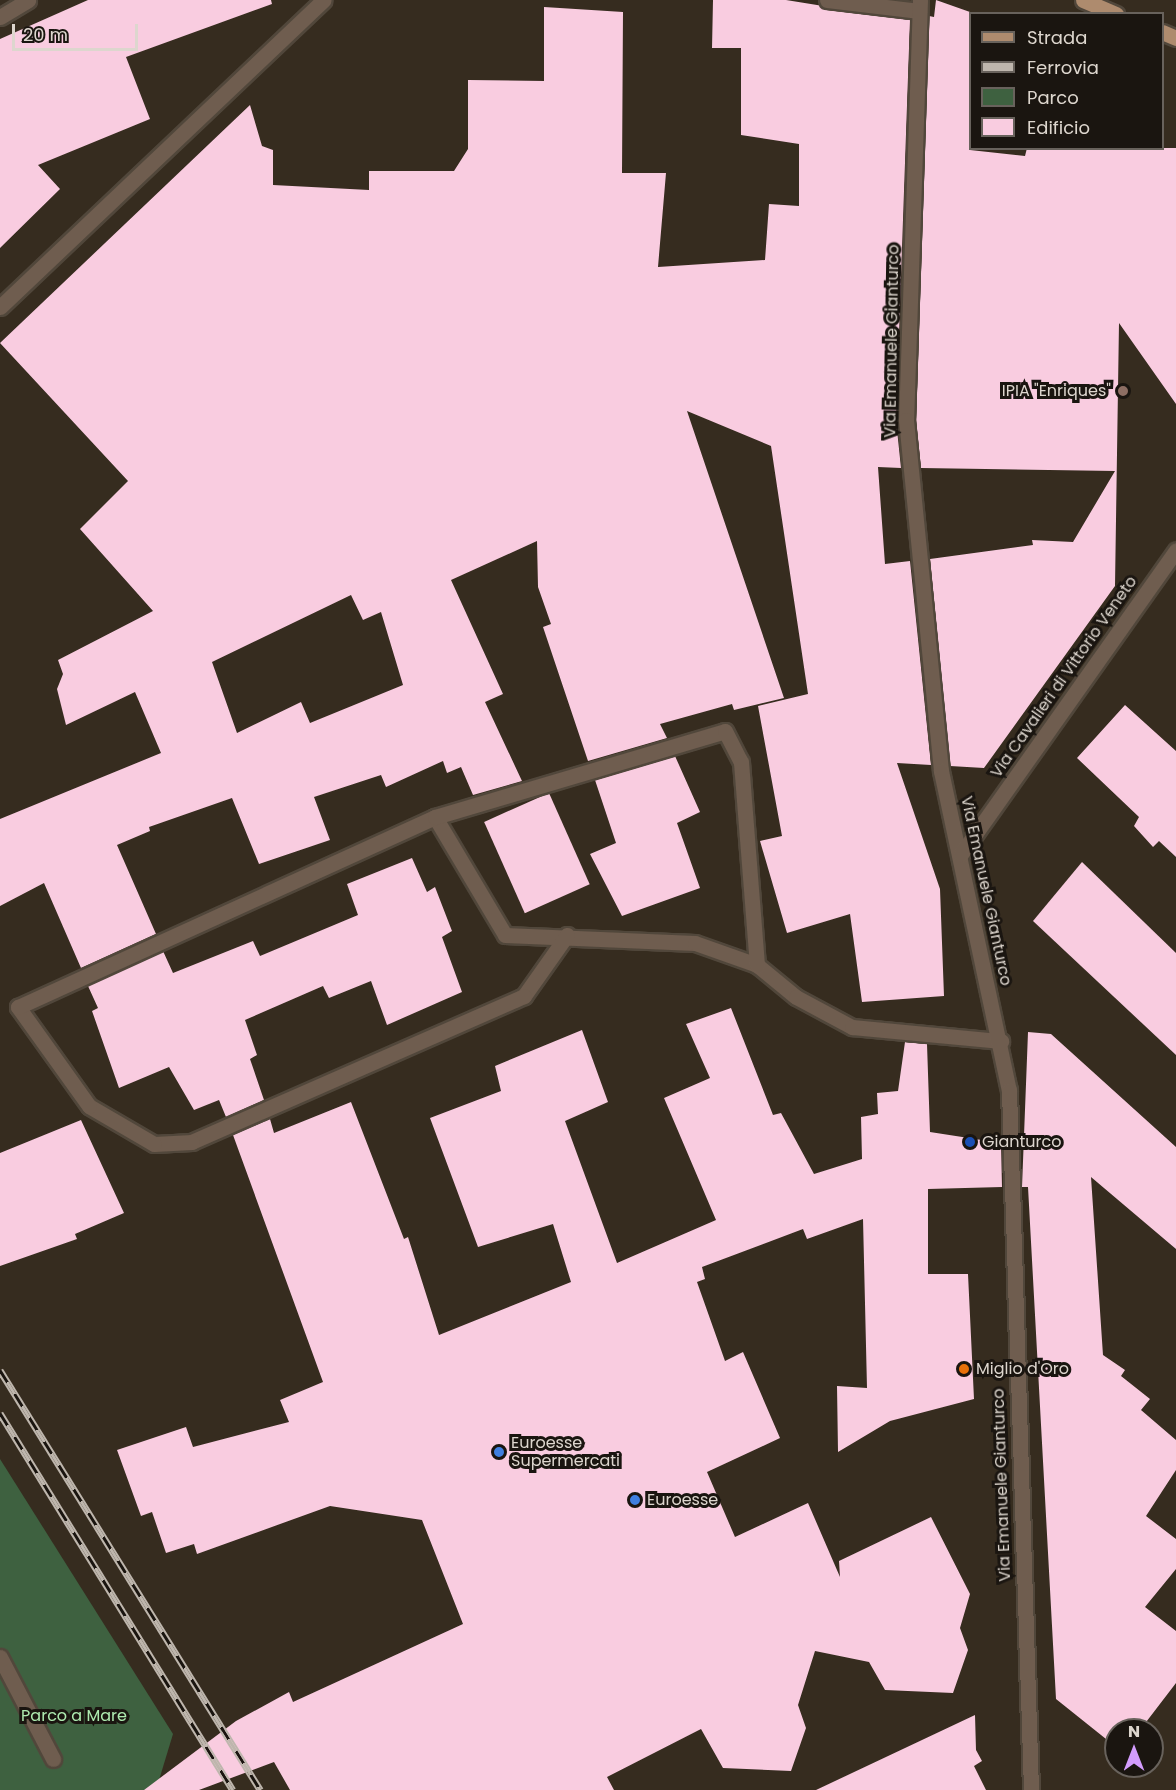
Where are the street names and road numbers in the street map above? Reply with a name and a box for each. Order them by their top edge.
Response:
street label: Via Emanuele Gianturco [881,244,903,438]
street label: Via Cavalieri di Vittorio Veneto [987,572,1141,782]
street label: Via Emanuele Gianturco [957,794,1015,988]
street label: Via Emanuele Gianturco [989,1388,1015,1582]

